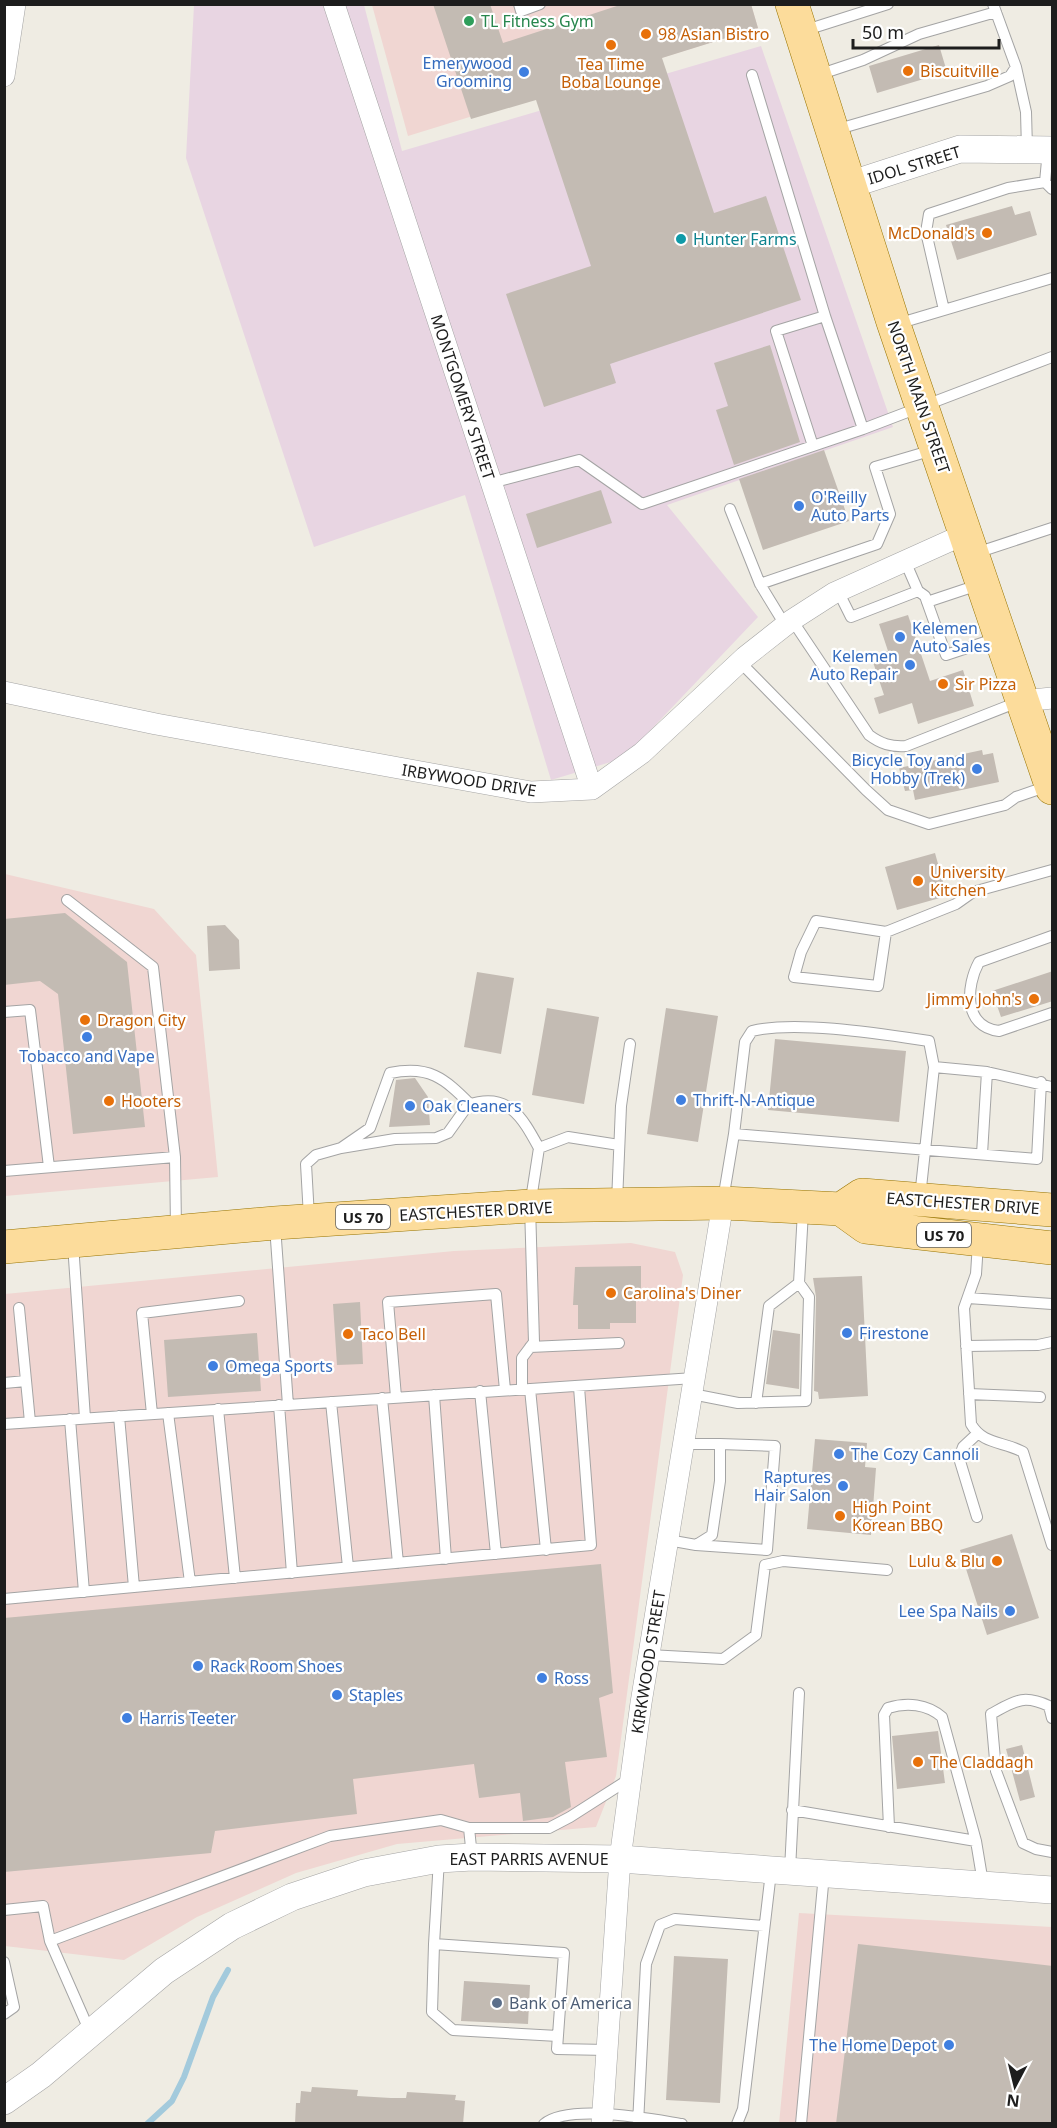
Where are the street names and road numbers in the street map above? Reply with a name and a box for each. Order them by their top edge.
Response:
street label: IDOL STREET [865,140,963,190]
street label: MONTGOMERY STREET [426,311,500,483]
street label: NORTH MAIN STREET [883,318,956,476]
street label: IRBYWOOD DRIVE [400,759,538,801]
street label: EASTCHESTER DRIVE [886,1187,1040,1219]
street label: EASTCHESTER DRIVE [399,1196,553,1226]
road number: US 70 [336,1205,390,1229]
road number: US 70 [917,1223,971,1247]
street label: KIRKWOOD STREET [626,1589,670,1735]
street label: EAST PARRIS AVENUE [449,1848,609,1870]

